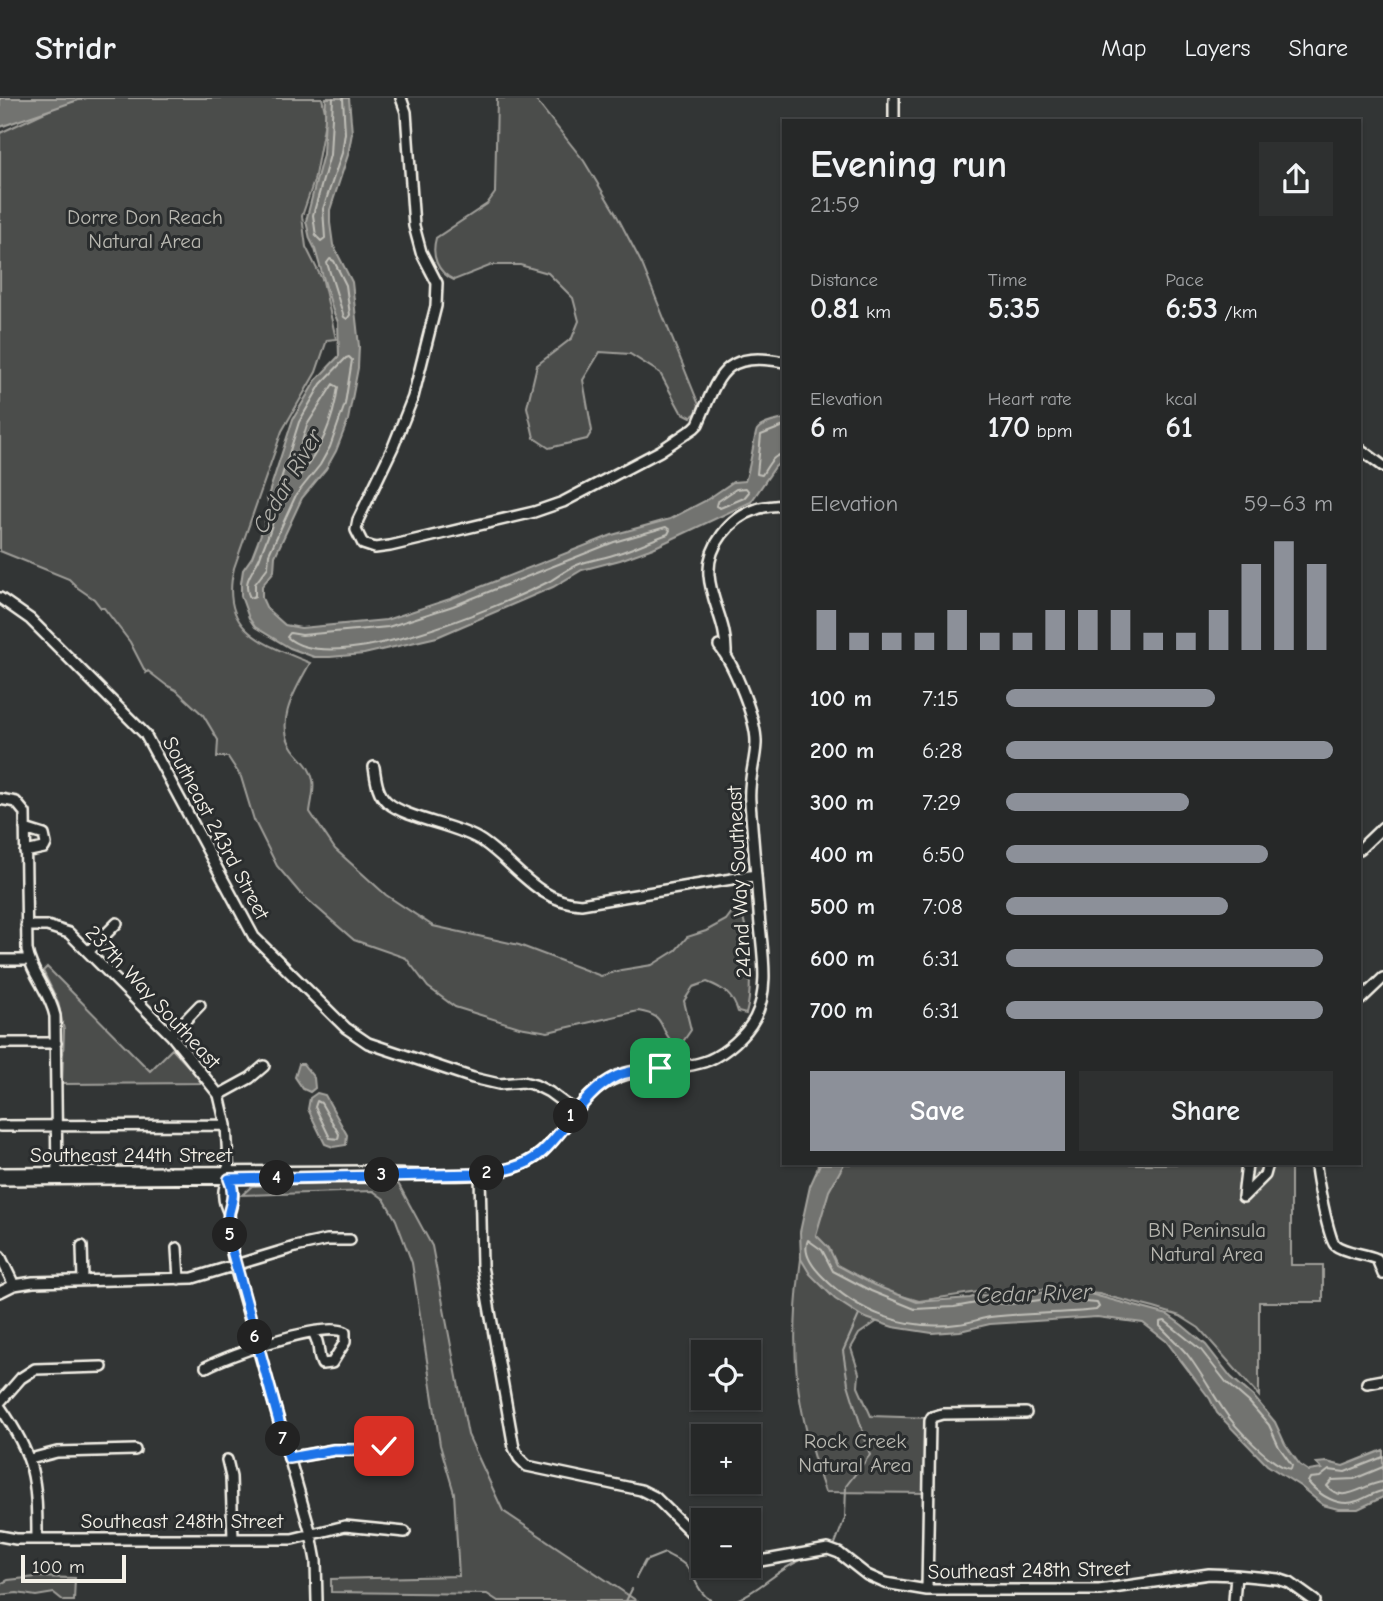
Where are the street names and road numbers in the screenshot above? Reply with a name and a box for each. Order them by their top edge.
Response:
street label: Southeast 243rd Street [158,732,275,925]
street label: 242nd Way Southeast [722,784,756,979]
street label: 237th Way Southeast [81,921,226,1074]
street label: Southeast 244th Street [30,1143,233,1167]
street label: Southeast 248th Street [81,1509,284,1533]
street label: Southeast 248th Street [928,1556,1131,1584]

